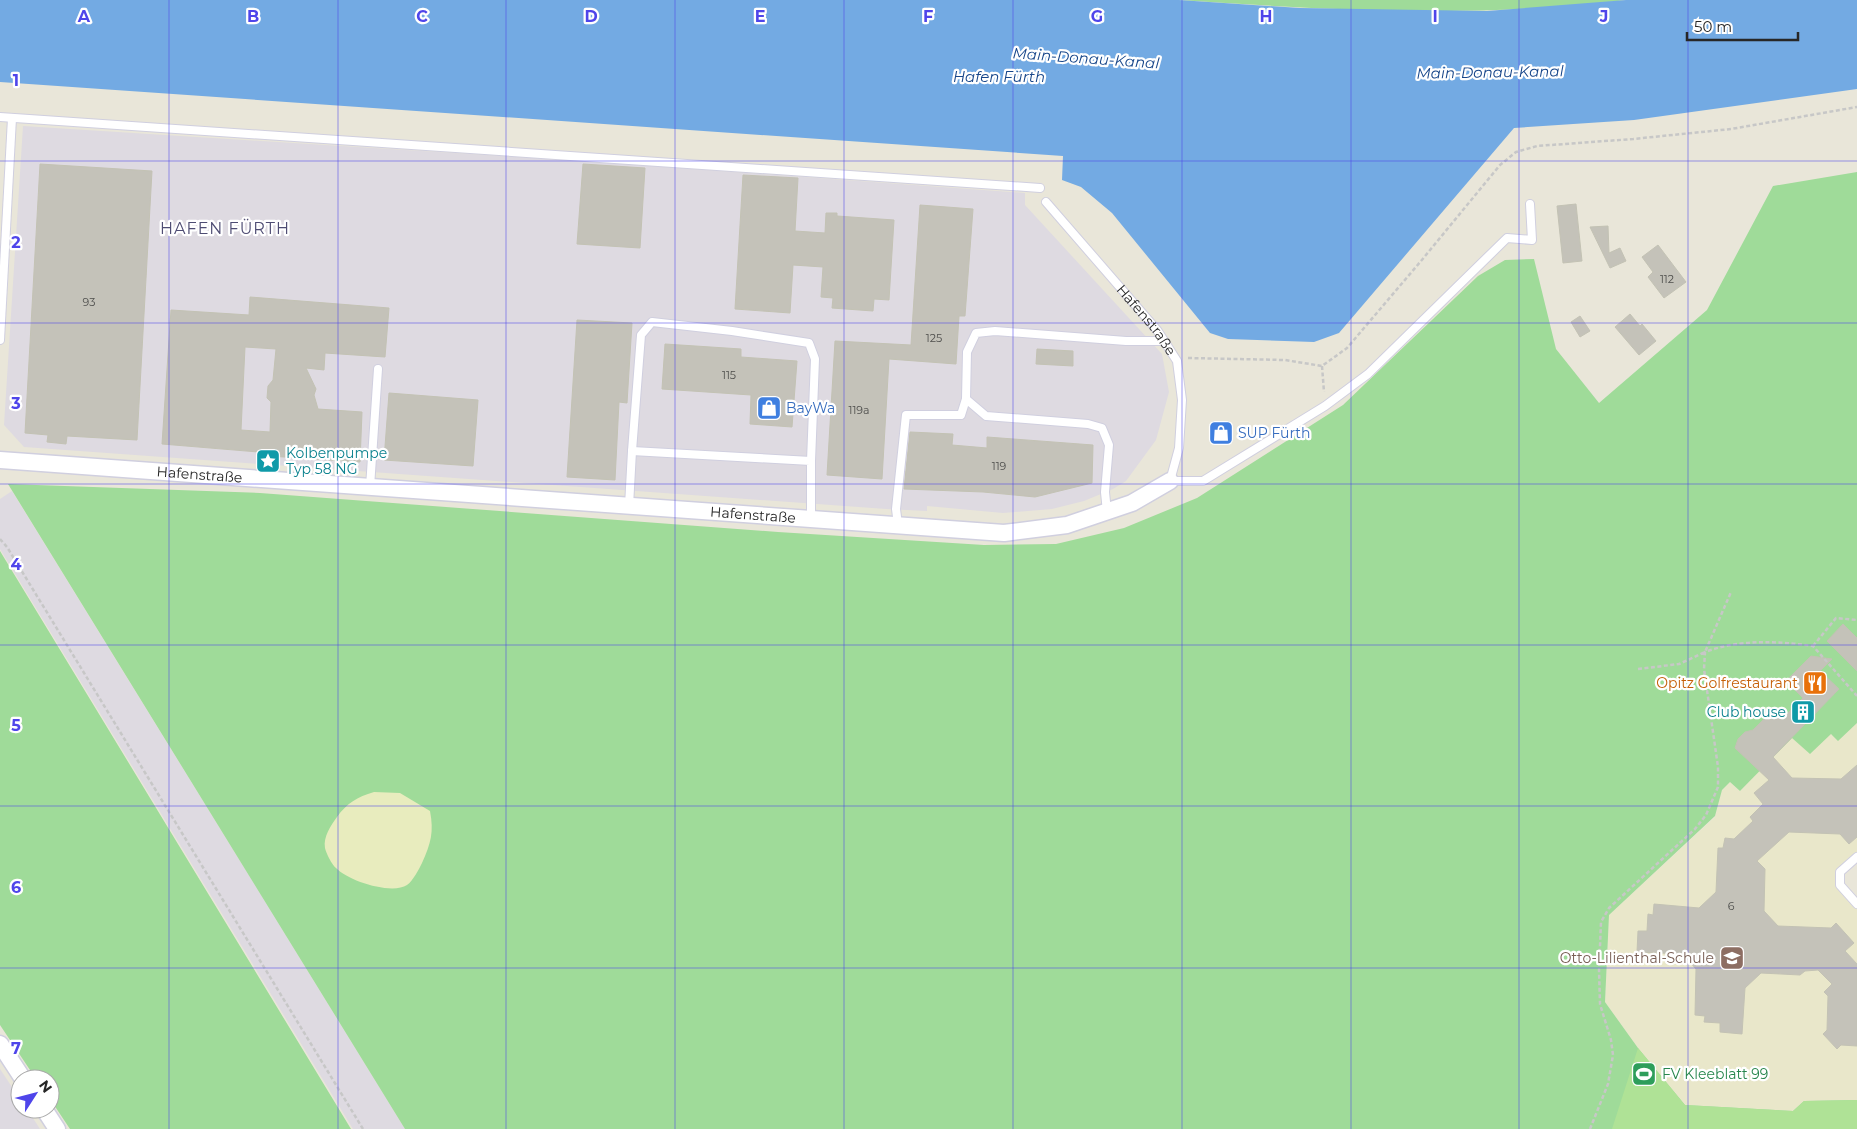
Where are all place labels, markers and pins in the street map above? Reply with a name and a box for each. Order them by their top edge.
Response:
shop icon: BayWa [756,395,782,421]
place label: BayWa [786,399,835,417]
shop icon: SUP Fürth [1208,420,1234,446]
place label: SUP Fürth [1238,424,1310,442]
place label: Kolbenpumpe Typ 58 NG [286,444,387,478]
place icon: Kolbenpumpe Typ 58 NG [255,448,281,474]
restaurant icon: Opitz Golfrestaurant [1802,670,1828,696]
place label: Opitz Golfrestaurant [1656,674,1798,692]
building icon: Club house [1790,699,1816,725]
place label: Club house [1707,703,1786,721]
school or university icon: Otto-Lilienthal-Schule [1719,945,1745,971]
place label: Otto-Lilienthal-Schule [1560,949,1714,967]
sports icon: FV Kleeblatt 99 [1631,1061,1657,1087]
place label: FV Kleeblatt 99 [1662,1065,1768,1083]

